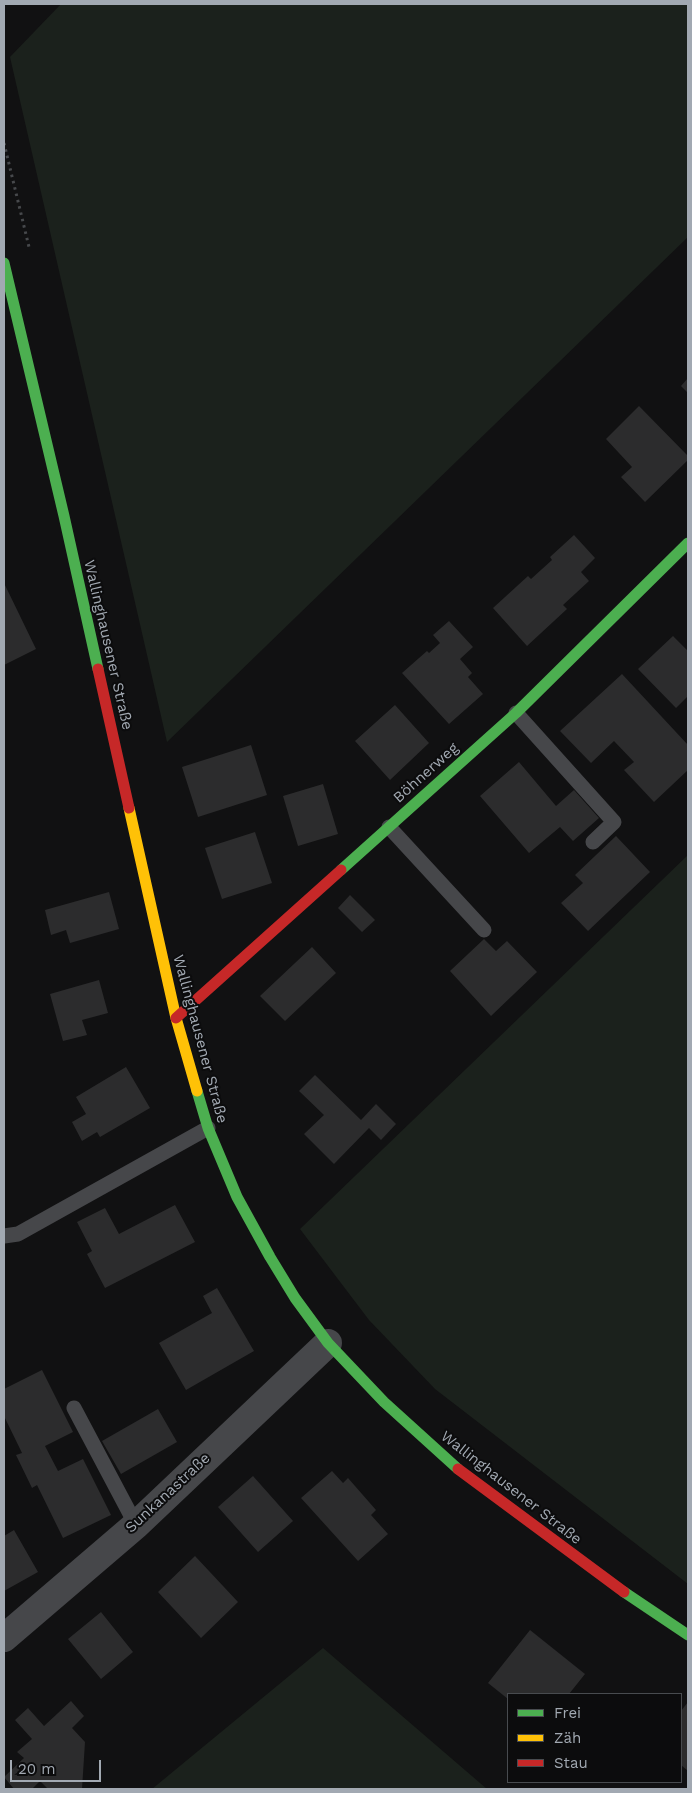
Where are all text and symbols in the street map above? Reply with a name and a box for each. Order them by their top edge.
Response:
street label: Wallinghausener Straße [80,558,136,732]
street label: Böhnerweg [390,739,462,807]
street label: Wallinghausener Straße [169,953,231,1125]
street label: Wallinghausener Straße [437,1427,585,1549]
street label: Sunkanastraße [122,1449,214,1537]
legend [507,1693,682,1783]
text: Frei [554,1704,581,1722]
text: Zäh [554,1729,581,1747]
scale bar [12,1750,104,1782]
text: Stau [554,1754,588,1772]
text: 20 m [18,1760,56,1778]

